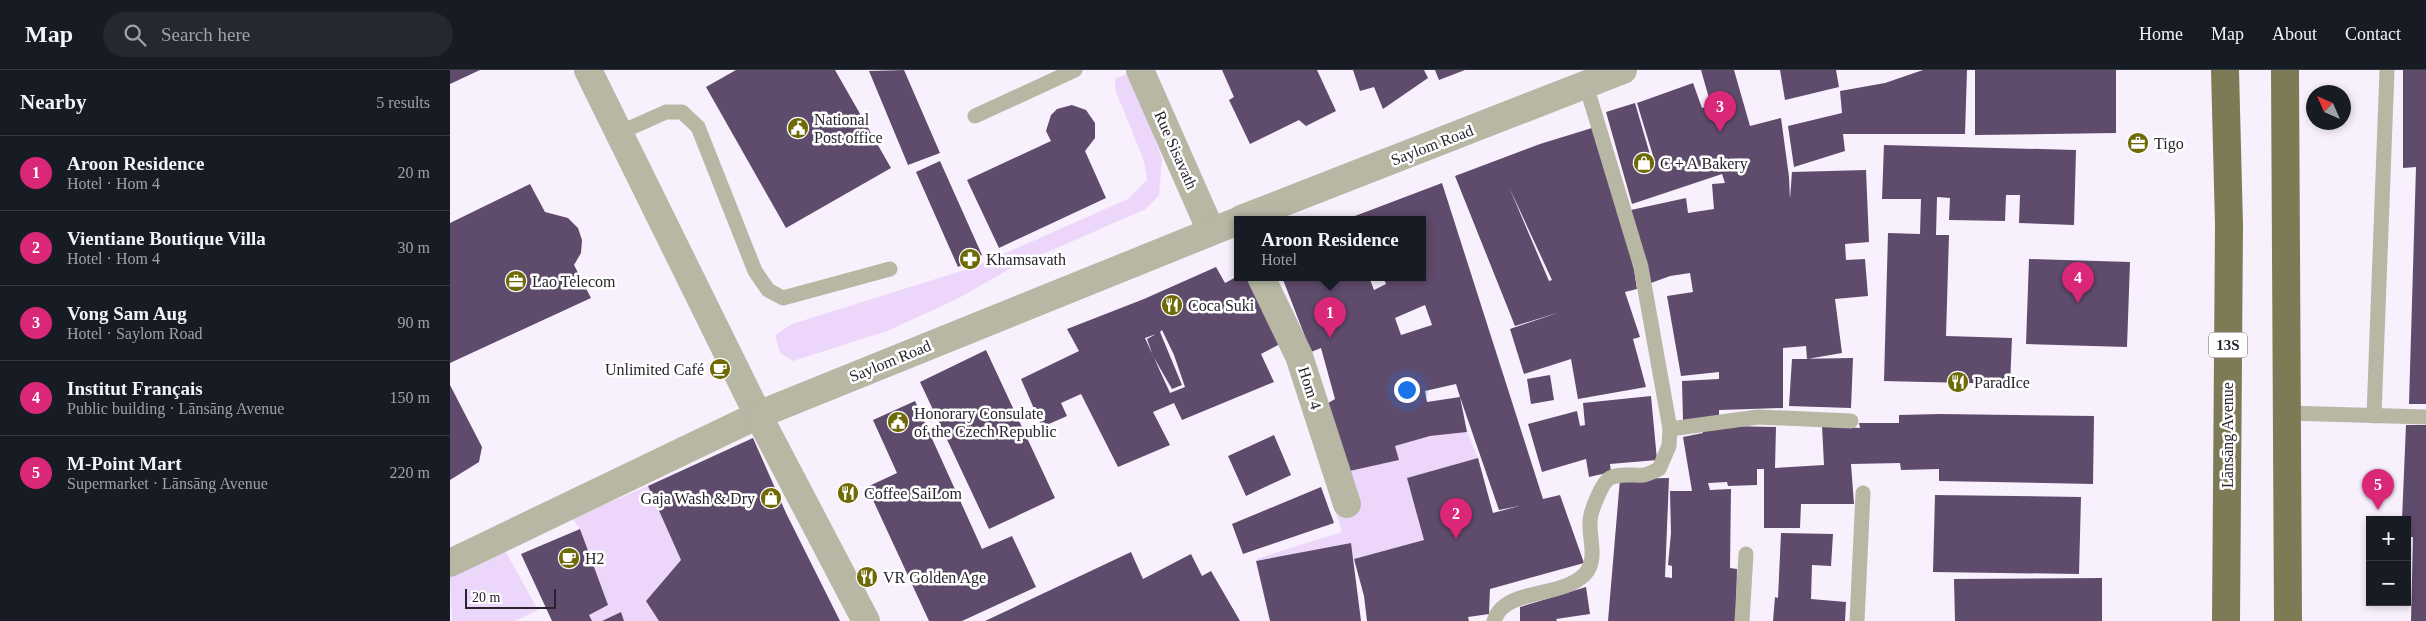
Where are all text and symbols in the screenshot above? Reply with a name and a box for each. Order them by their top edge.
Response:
search box [103,12,453,57]
text: Map [25,21,73,47]
icon: search [121,21,149,49]
text: Search here [161,24,250,45]
text: Home [2139,24,2183,44]
text: Map [2211,24,2244,44]
text: About [2272,24,2317,44]
text: Contact [2345,24,2401,44]
north arrow [2306,85,2351,130]
text: Nearby [20,90,87,114]
pin: 3 [1704,91,1736,132]
text: 5 results [376,94,430,111]
street label: Rue Sisavath [1151,108,1201,192]
place label: National Post office [814,111,883,146]
public building icon: National Post office [786,116,810,140]
street label: Saylom Road [1388,122,1476,169]
office icon: Tigo [2126,131,2150,155]
place label: Tigo [2154,135,2184,153]
shop icon: C + A Bakery [1632,151,1656,175]
text: Aroon Residence [67,153,204,174]
place label: C + A Bakery [1660,155,1748,173]
text: 1 [32,164,40,181]
text: 20 m [398,164,430,181]
text: Hotel · Hom 4 [67,175,160,192]
popup [1234,216,1426,281]
text: Vientiane Boutique Villa [67,228,266,249]
text: Aroon Residence [1261,229,1399,250]
text: 2 [32,239,40,256]
text: 30 m [398,239,430,256]
pharmacy icon: Khamsavath [958,247,982,271]
text: Hotel · Hom 4 [67,250,160,267]
place label: Khamsavath [986,251,1066,268]
text: Hotel [1261,251,1297,268]
pin: 4 [2062,262,2094,303]
office icon: Lao Telecom [504,269,528,293]
place label: Lao Telecom [532,273,616,290]
restaurant icon: Coca Suki [1160,293,1184,317]
place label: Coca Suki [1188,297,1255,314]
pin: 1 [1314,297,1346,338]
text: Vong Sam Aug [67,303,187,324]
text: 3 [32,314,40,331]
text: 90 m [398,314,430,331]
text: Hotel · Saylom Road [67,325,203,342]
road number: 13S [2209,332,2247,358]
street label: Saylom Road [847,337,934,386]
cafe icon: Unlimited Café [708,357,732,381]
place label: Unlimited Café [605,361,704,378]
street label: Hom 4 [1295,364,1325,412]
restaurant icon: ParadIce [1946,370,1970,394]
place label: ParadIce [1974,374,2030,391]
your location [1394,377,1420,403]
text: Institut Français [67,378,203,399]
street label: Lānsāng Avenue [2219,382,2237,488]
text: 4 [32,389,40,406]
text: 150 m [390,389,430,406]
text: Public building · Lānsāng Avenue [67,400,284,417]
place label: Honorary Consulate of the Czech Republic [914,405,1057,441]
public building icon: Honorary Consulate of the Czech Republic [886,410,910,434]
text: M-Point Mart [67,453,181,474]
text: 5 [32,464,40,481]
text: 220 m [390,464,430,481]
pin: 5 [2362,469,2394,510]
text: Supermarket · Lānsāng Avenue [67,475,268,492]
restaurant icon: Coffee SaiLom [836,481,860,505]
place label: Coffee SaiLom [864,485,962,502]
shop icon: Gaja Wash & Dry [759,486,783,510]
place label: Gaja Wash & Dry [641,490,755,508]
pin: 2 [1440,498,1472,539]
map controls [2366,516,2411,606]
button: + [2366,516,2411,561]
cafe icon: H2 [557,546,581,570]
place label: H2 [585,550,605,567]
button: − [2366,561,2411,606]
restaurant icon: VR Golden Age [855,565,879,589]
place label: VR Golden Age [883,569,986,587]
scale bar [465,586,556,609]
text: 20 m [472,590,500,605]

